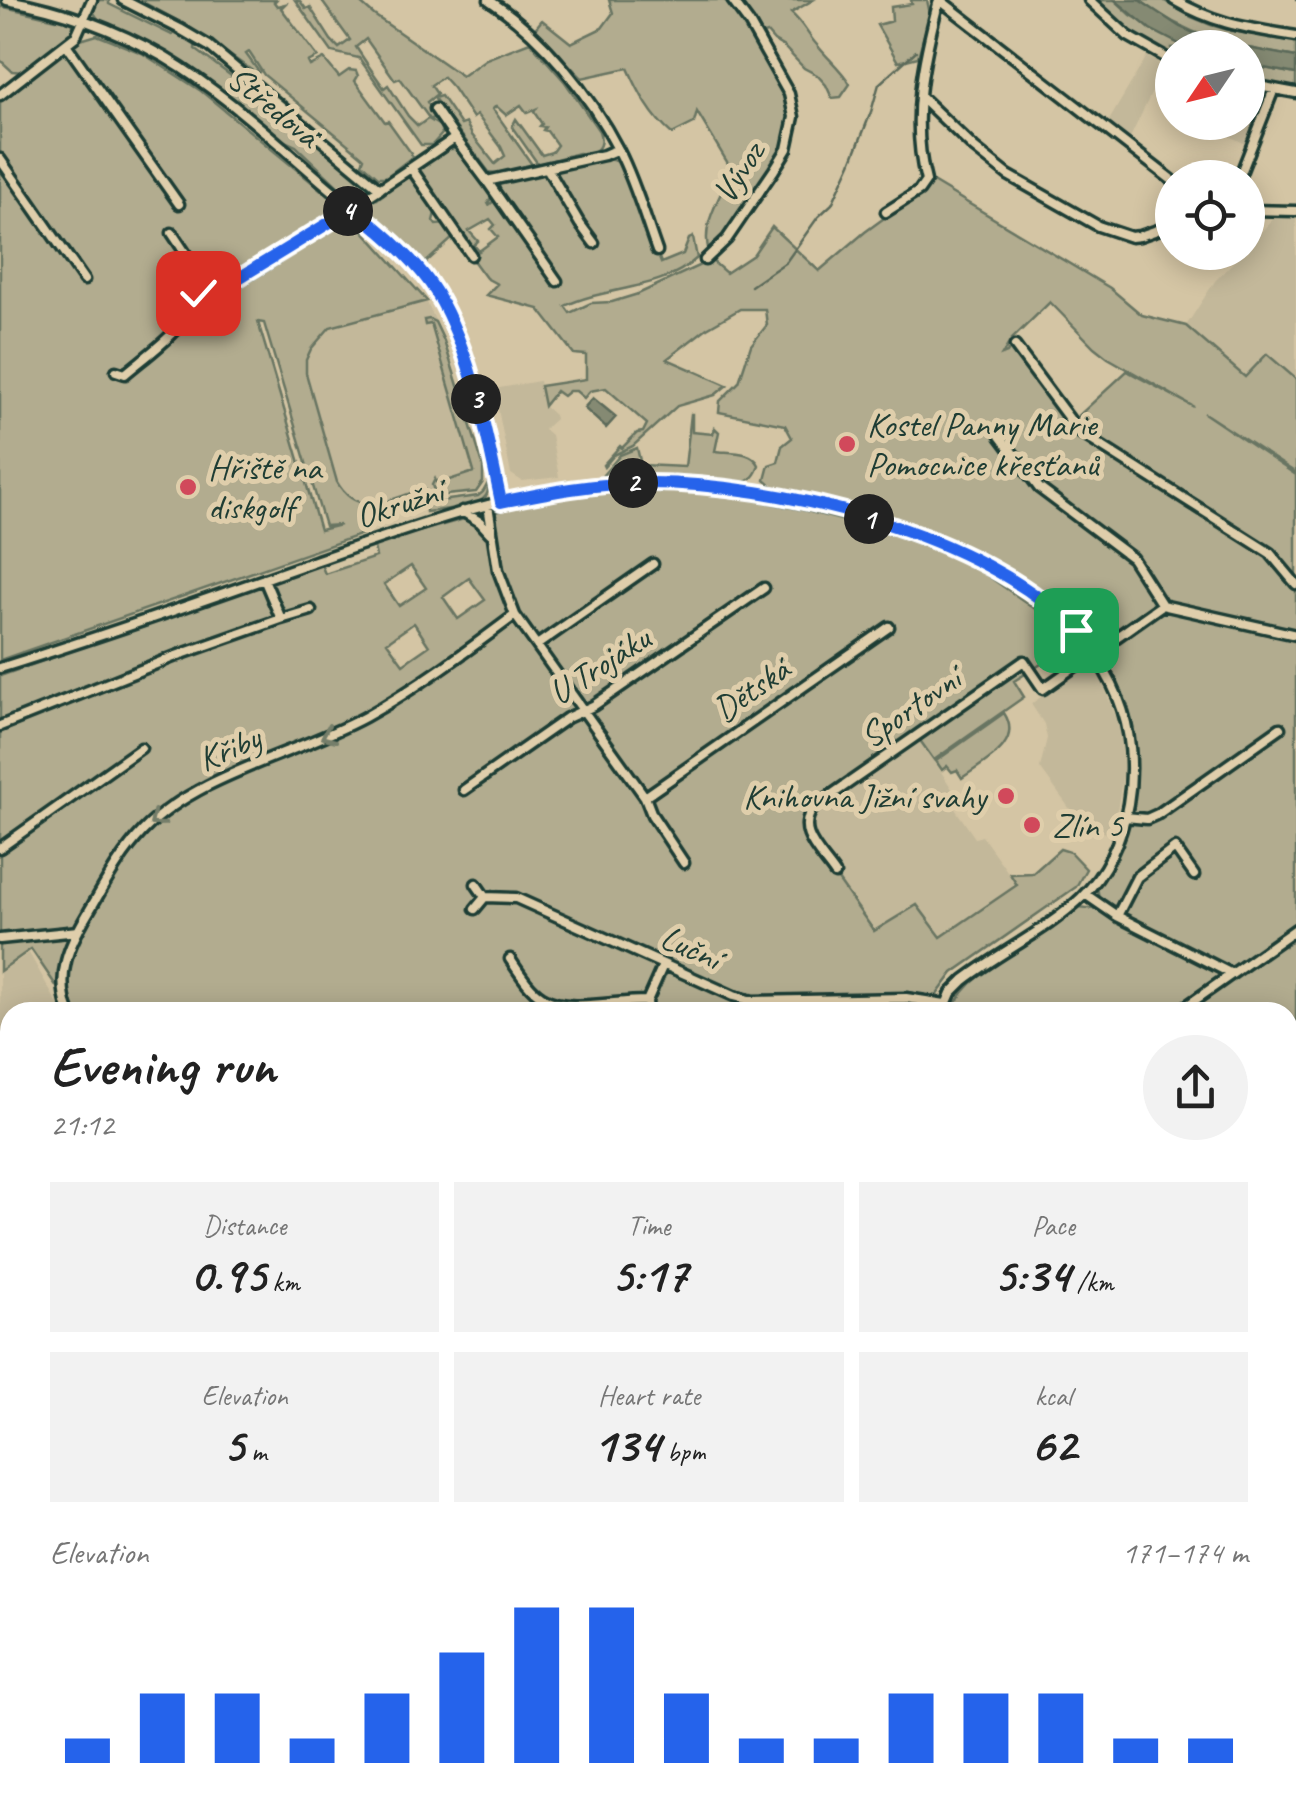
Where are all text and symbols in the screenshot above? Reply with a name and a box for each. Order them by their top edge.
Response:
north arrow [1155,30,1265,140]
map controls [1155,30,1265,270]
street label: Středová [218,55,332,160]
street label: Vývoz [702,131,776,211]
button: locate [1155,160,1265,270]
pin: 4 [323,186,373,236]
text: 4 [342,193,354,228]
pin [156,251,241,336]
icon: check [171,266,226,321]
pin: 3 [451,374,501,424]
text: 3 [470,381,482,416]
place label: Kostel Panny Marie Pomocnice křesťanů [867,402,1100,487]
marker: Kostel Panny Marie Pomocnice křesťanů [836,433,858,455]
place label: Hřiště na diskgolf [208,445,324,530]
pin: 2 [608,458,658,508]
text: 2 [627,465,639,500]
street label: Okružní [350,466,455,539]
marker: Hřiště na diskgolf [177,476,199,498]
pin: 1 [844,494,894,544]
text: 1 [863,501,875,536]
pin [1034,588,1119,673]
icon: arrive [1049,603,1104,658]
street label: U Trojáku [540,615,660,715]
street label: Dětská [704,645,801,732]
street label: Sportovní [851,653,975,758]
street label: Křiby [191,714,269,782]
one-way arrow [320,723,338,743]
place label: Knihovna Jižní svahy [743,774,989,819]
marker: Knihovna Jižní svahy [995,785,1017,807]
place label: Zlín 5 [1052,803,1125,848]
one-way arrow [149,808,167,826]
marker: Zlín 5 [1021,814,1043,836]
street label: Luční [654,914,734,983]
text: Evening run [50,1031,275,1101]
button: share [1143,1035,1248,1140]
text: 21:12 [50,1104,114,1145]
text: Distance [203,1208,286,1243]
text: Time [628,1208,670,1243]
text: Pace [1032,1208,1075,1243]
text: 0.95 [190,1243,266,1306]
text: 5:17 [611,1243,687,1306]
text: 5:34 [993,1243,1070,1306]
text: km [266,1264,300,1299]
text: /km [1070,1264,1113,1299]
text: Elevation [202,1378,288,1413]
text: Heart rate [598,1378,700,1413]
text: kcal [1035,1378,1072,1413]
text: 5 [223,1413,244,1476]
text: 134 [593,1413,660,1476]
text: 62 [1030,1413,1076,1476]
text: m [244,1434,267,1469]
text: bpm [660,1434,705,1469]
text: Elevation [50,1532,148,1573]
text: 171–174 m [1122,1532,1248,1573]

